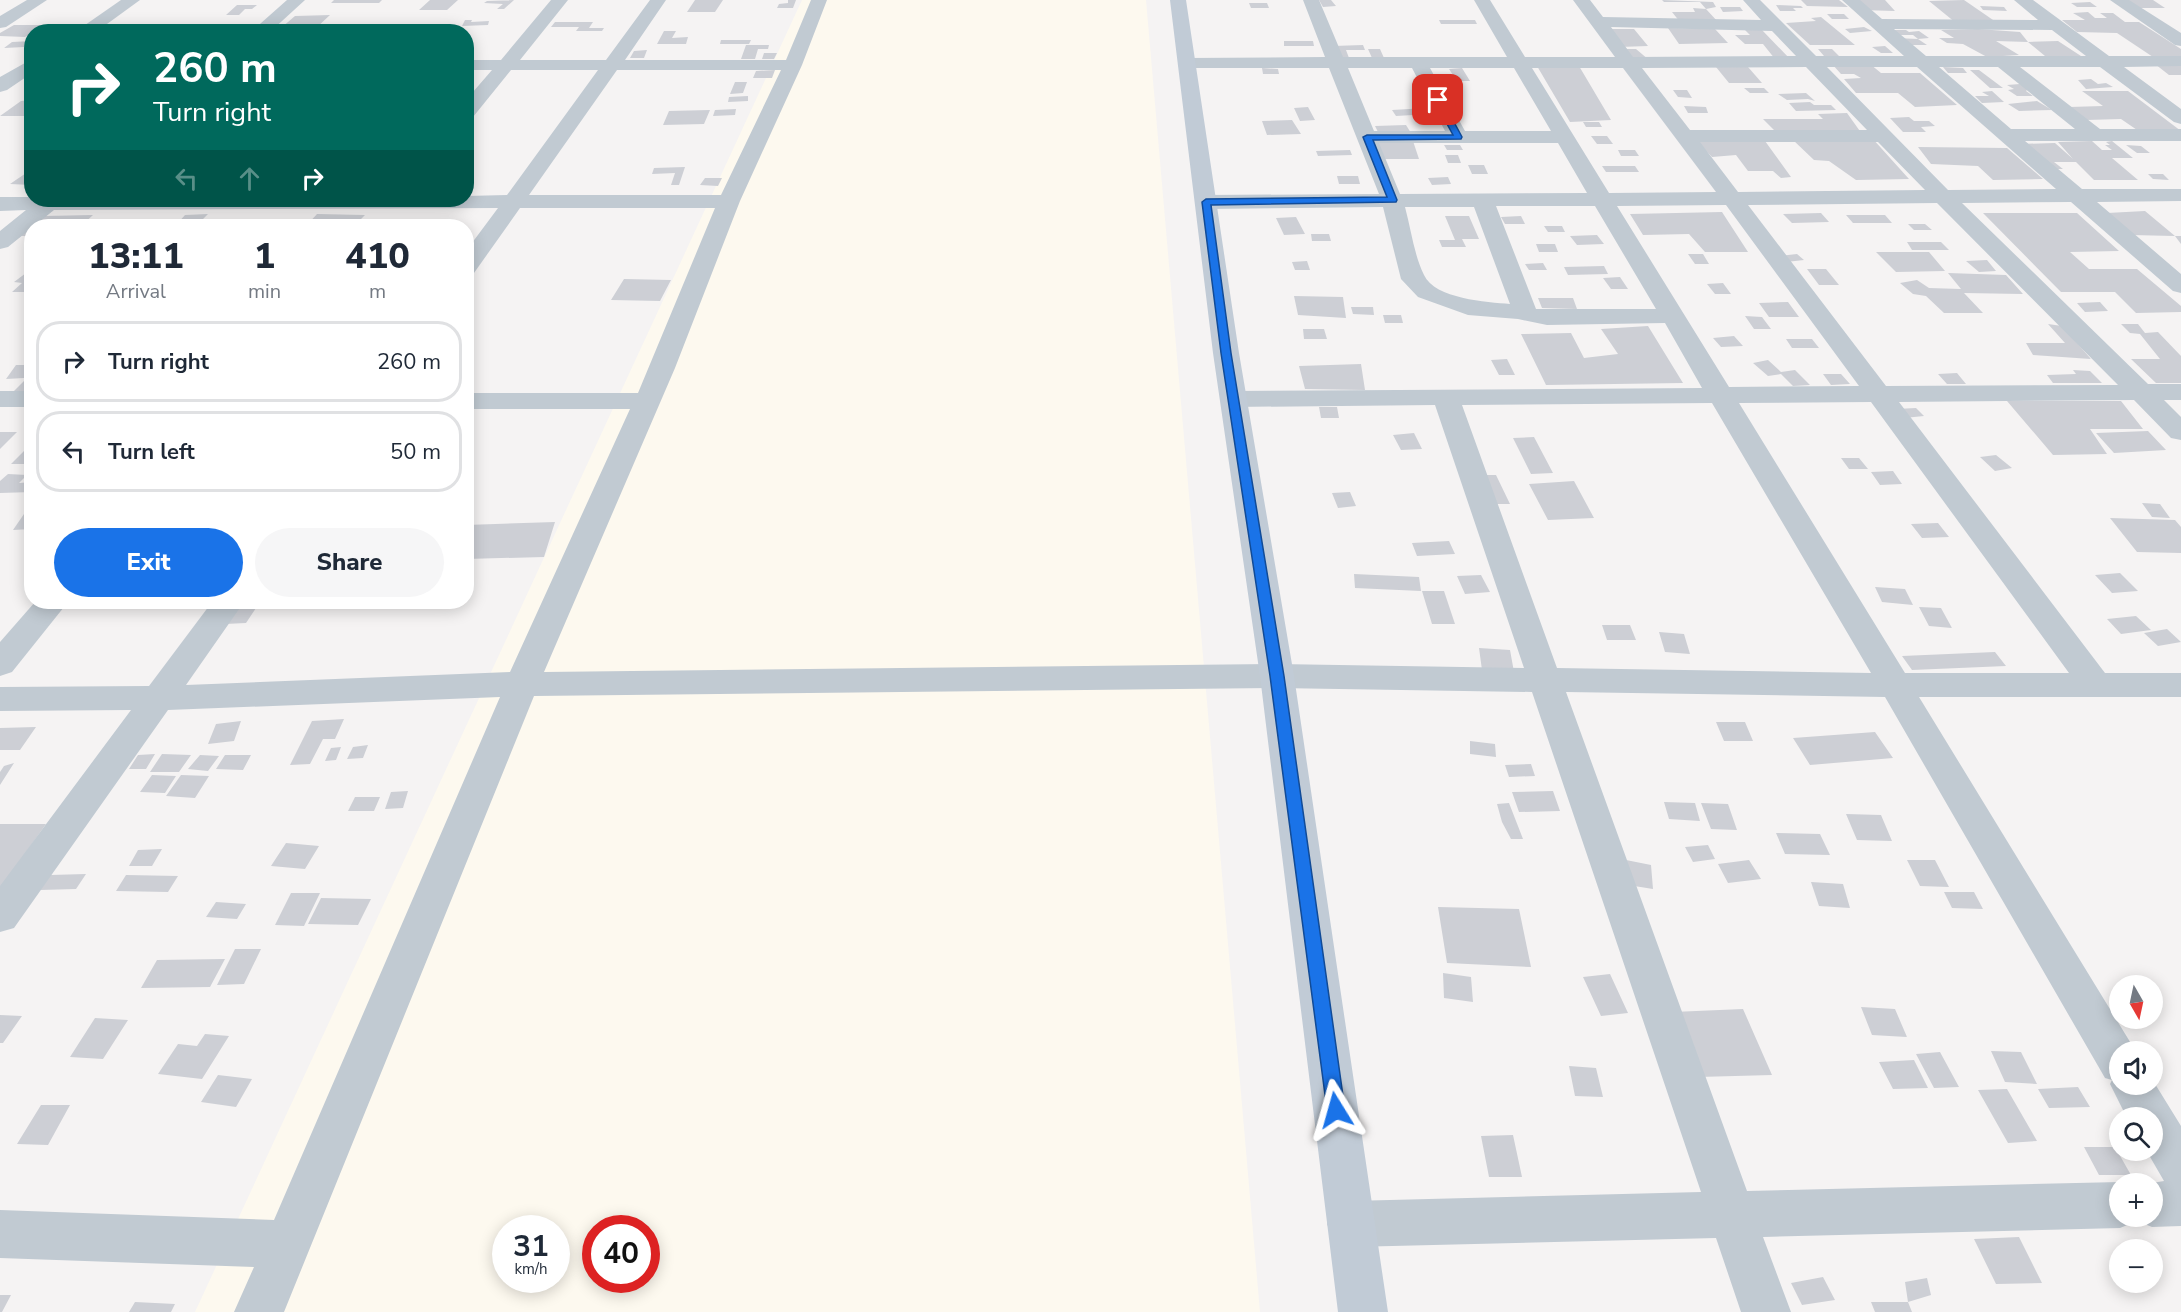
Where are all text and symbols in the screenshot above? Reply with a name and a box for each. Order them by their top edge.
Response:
text: 260 m [153,40,277,97]
icon: right [54,48,132,126]
pin [1412,74,1463,125]
icon: arrive [1421,83,1454,116]
text: Turn right [153,94,271,131]
icon: left [170,162,203,195]
icon: ahead [233,162,266,195]
icon: right [296,162,329,195]
text: 13:11 [88,232,184,281]
text: 1 [254,232,275,281]
text: 410 [345,232,410,281]
text: Arrival [106,278,166,305]
text: min [248,278,281,305]
text: m [369,278,386,305]
icon: right [57,345,90,378]
text: Turn right [108,347,209,377]
text: 260 m [377,347,441,377]
icon: left [57,435,90,468]
text: Turn left [108,437,195,467]
text: 50 m [390,437,441,467]
button: Exit [54,528,243,597]
button: Share [255,528,444,597]
north arrow [2109,975,2163,1029]
map controls [2109,975,2163,1293]
button: sound [2109,1041,2163,1095]
position arrow [1304,1078,1368,1142]
button: search [2109,1107,2163,1161]
button: + [2109,1173,2163,1227]
speed limit sign: 40 [582,1215,660,1293]
text: 31 [513,1226,549,1267]
button: − [2109,1239,2163,1293]
text: km/h [514,1259,548,1279]

